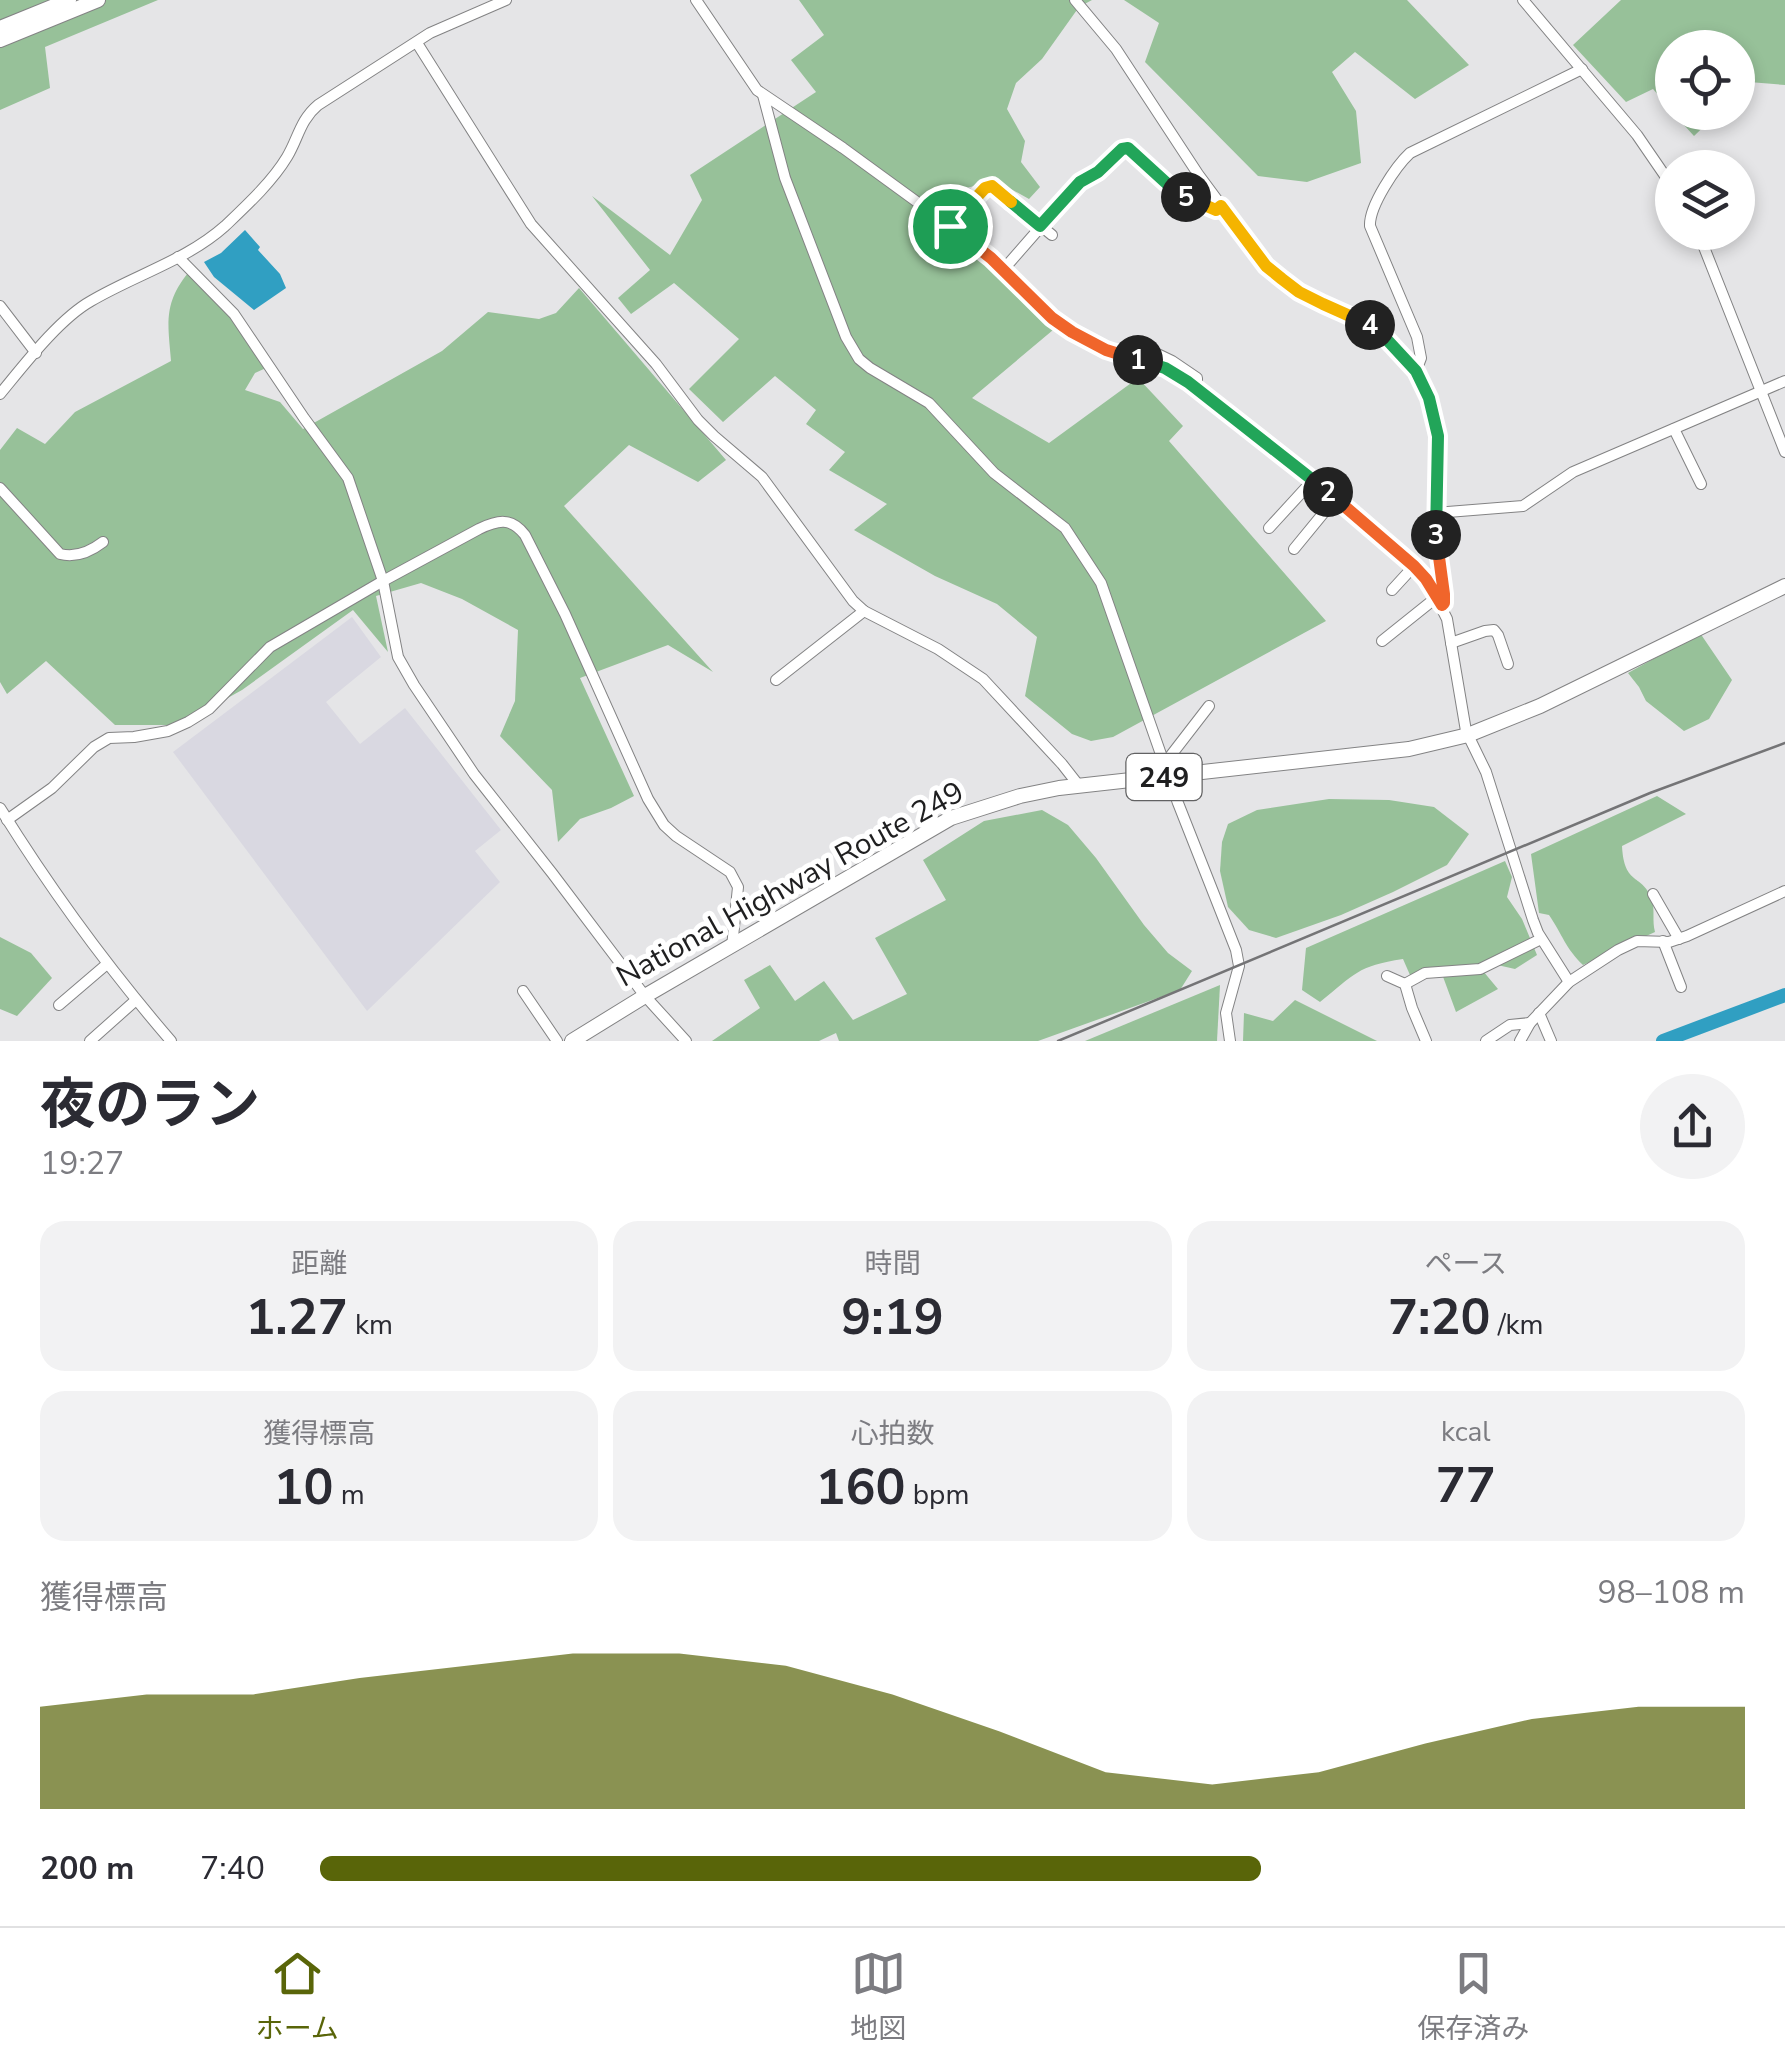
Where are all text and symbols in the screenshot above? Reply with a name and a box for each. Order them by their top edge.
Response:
map controls [1655,30,1755,250]
button: locate [1655,30,1755,130]
button: layers [1655,150,1755,250]
pin: 5 [1161,172,1211,222]
text: 5 [1178,178,1194,216]
pin [908,184,993,269]
icon: arrive [923,199,978,254]
pin: 4 [1345,300,1395,350]
text: 4 [1362,306,1378,344]
pin: 1 [1113,335,1163,385]
text: 1 [1130,341,1146,379]
pin: 2 [1303,467,1353,517]
text: 2 [1320,473,1336,511]
pin: 3 [1411,510,1461,560]
text: 3 [1428,516,1444,554]
road number: 249 [1126,754,1202,800]
street label: National Highway Route 249 [609,772,971,997]
text: 夜のラン [40,1067,260,1142]
button: share [1640,1074,1745,1179]
text: 19:27 [40,1142,124,1185]
text: 距離 [291,1245,347,1283]
text: 時間 [864,1245,921,1283]
text: ペース [1425,1245,1507,1283]
text: 1.27 [245,1283,348,1352]
text: 9:19 [841,1283,944,1352]
text: 7:20 [1388,1283,1491,1352]
text: km [348,1306,393,1344]
text: /km [1491,1306,1544,1344]
text: kcal [1441,1413,1491,1451]
text: 獲得標高 [263,1415,375,1453]
text: 心拍数 [850,1415,935,1453]
text: 77 [1436,1451,1496,1520]
text: 10 [274,1453,334,1522]
text: 160 [816,1453,906,1522]
text: m [334,1476,365,1514]
text: bpm [906,1476,969,1514]
text: 98–108 m [1597,1571,1745,1614]
text: 獲得標高 [40,1576,168,1619]
text: 200 m [40,1847,134,1890]
text: 7:40 [200,1847,265,1890]
tab: ホーム [256,1946,339,2048]
tab: 地図 [850,1946,906,2048]
tab: 保存済み [1417,1946,1529,2048]

